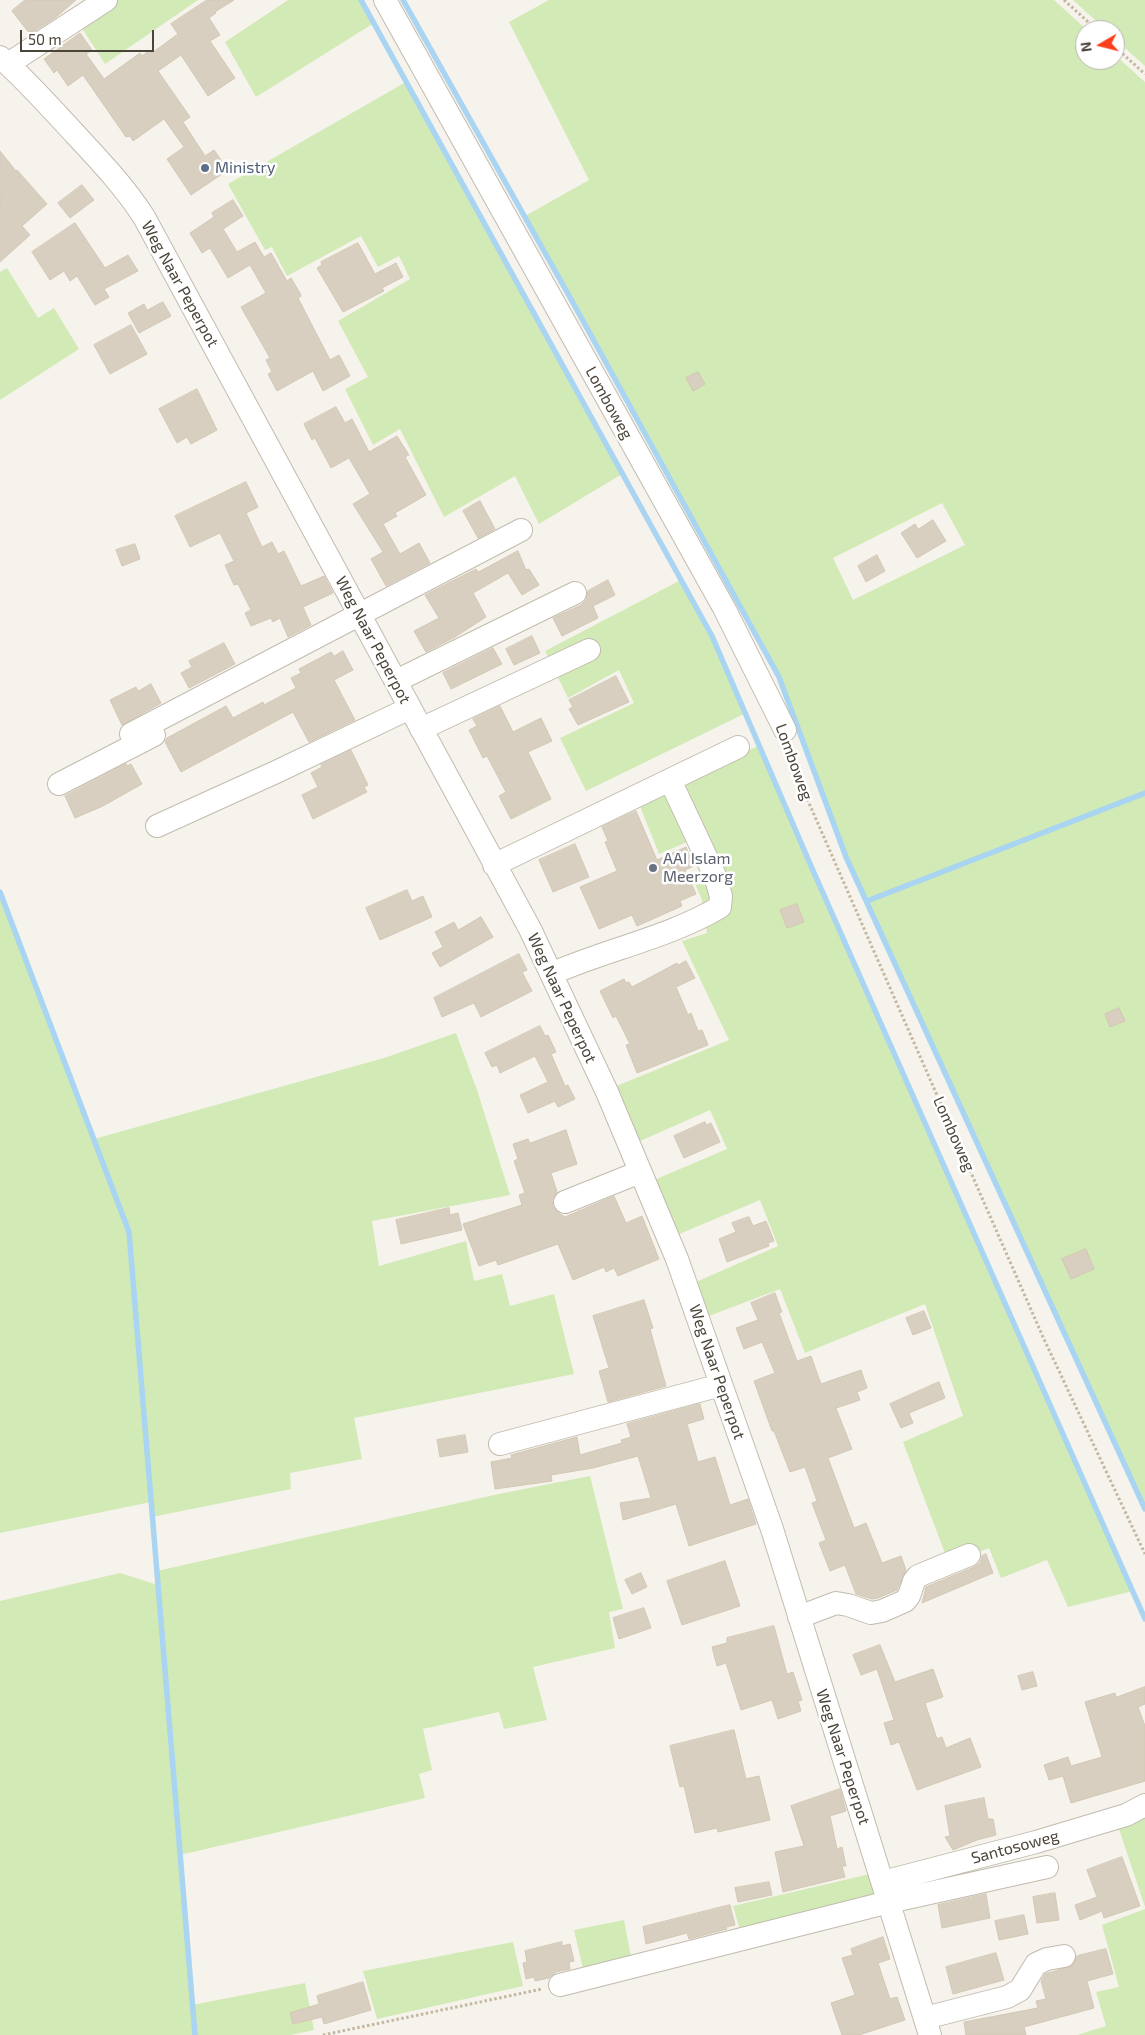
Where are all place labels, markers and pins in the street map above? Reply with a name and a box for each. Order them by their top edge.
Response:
place label: Ministry [215,158,275,178]
marker: Ministry [199,162,211,174]
place label: AAI Islam Meerzorg [663,849,733,887]
marker: AAI Islam Meerzorg [647,862,659,874]

